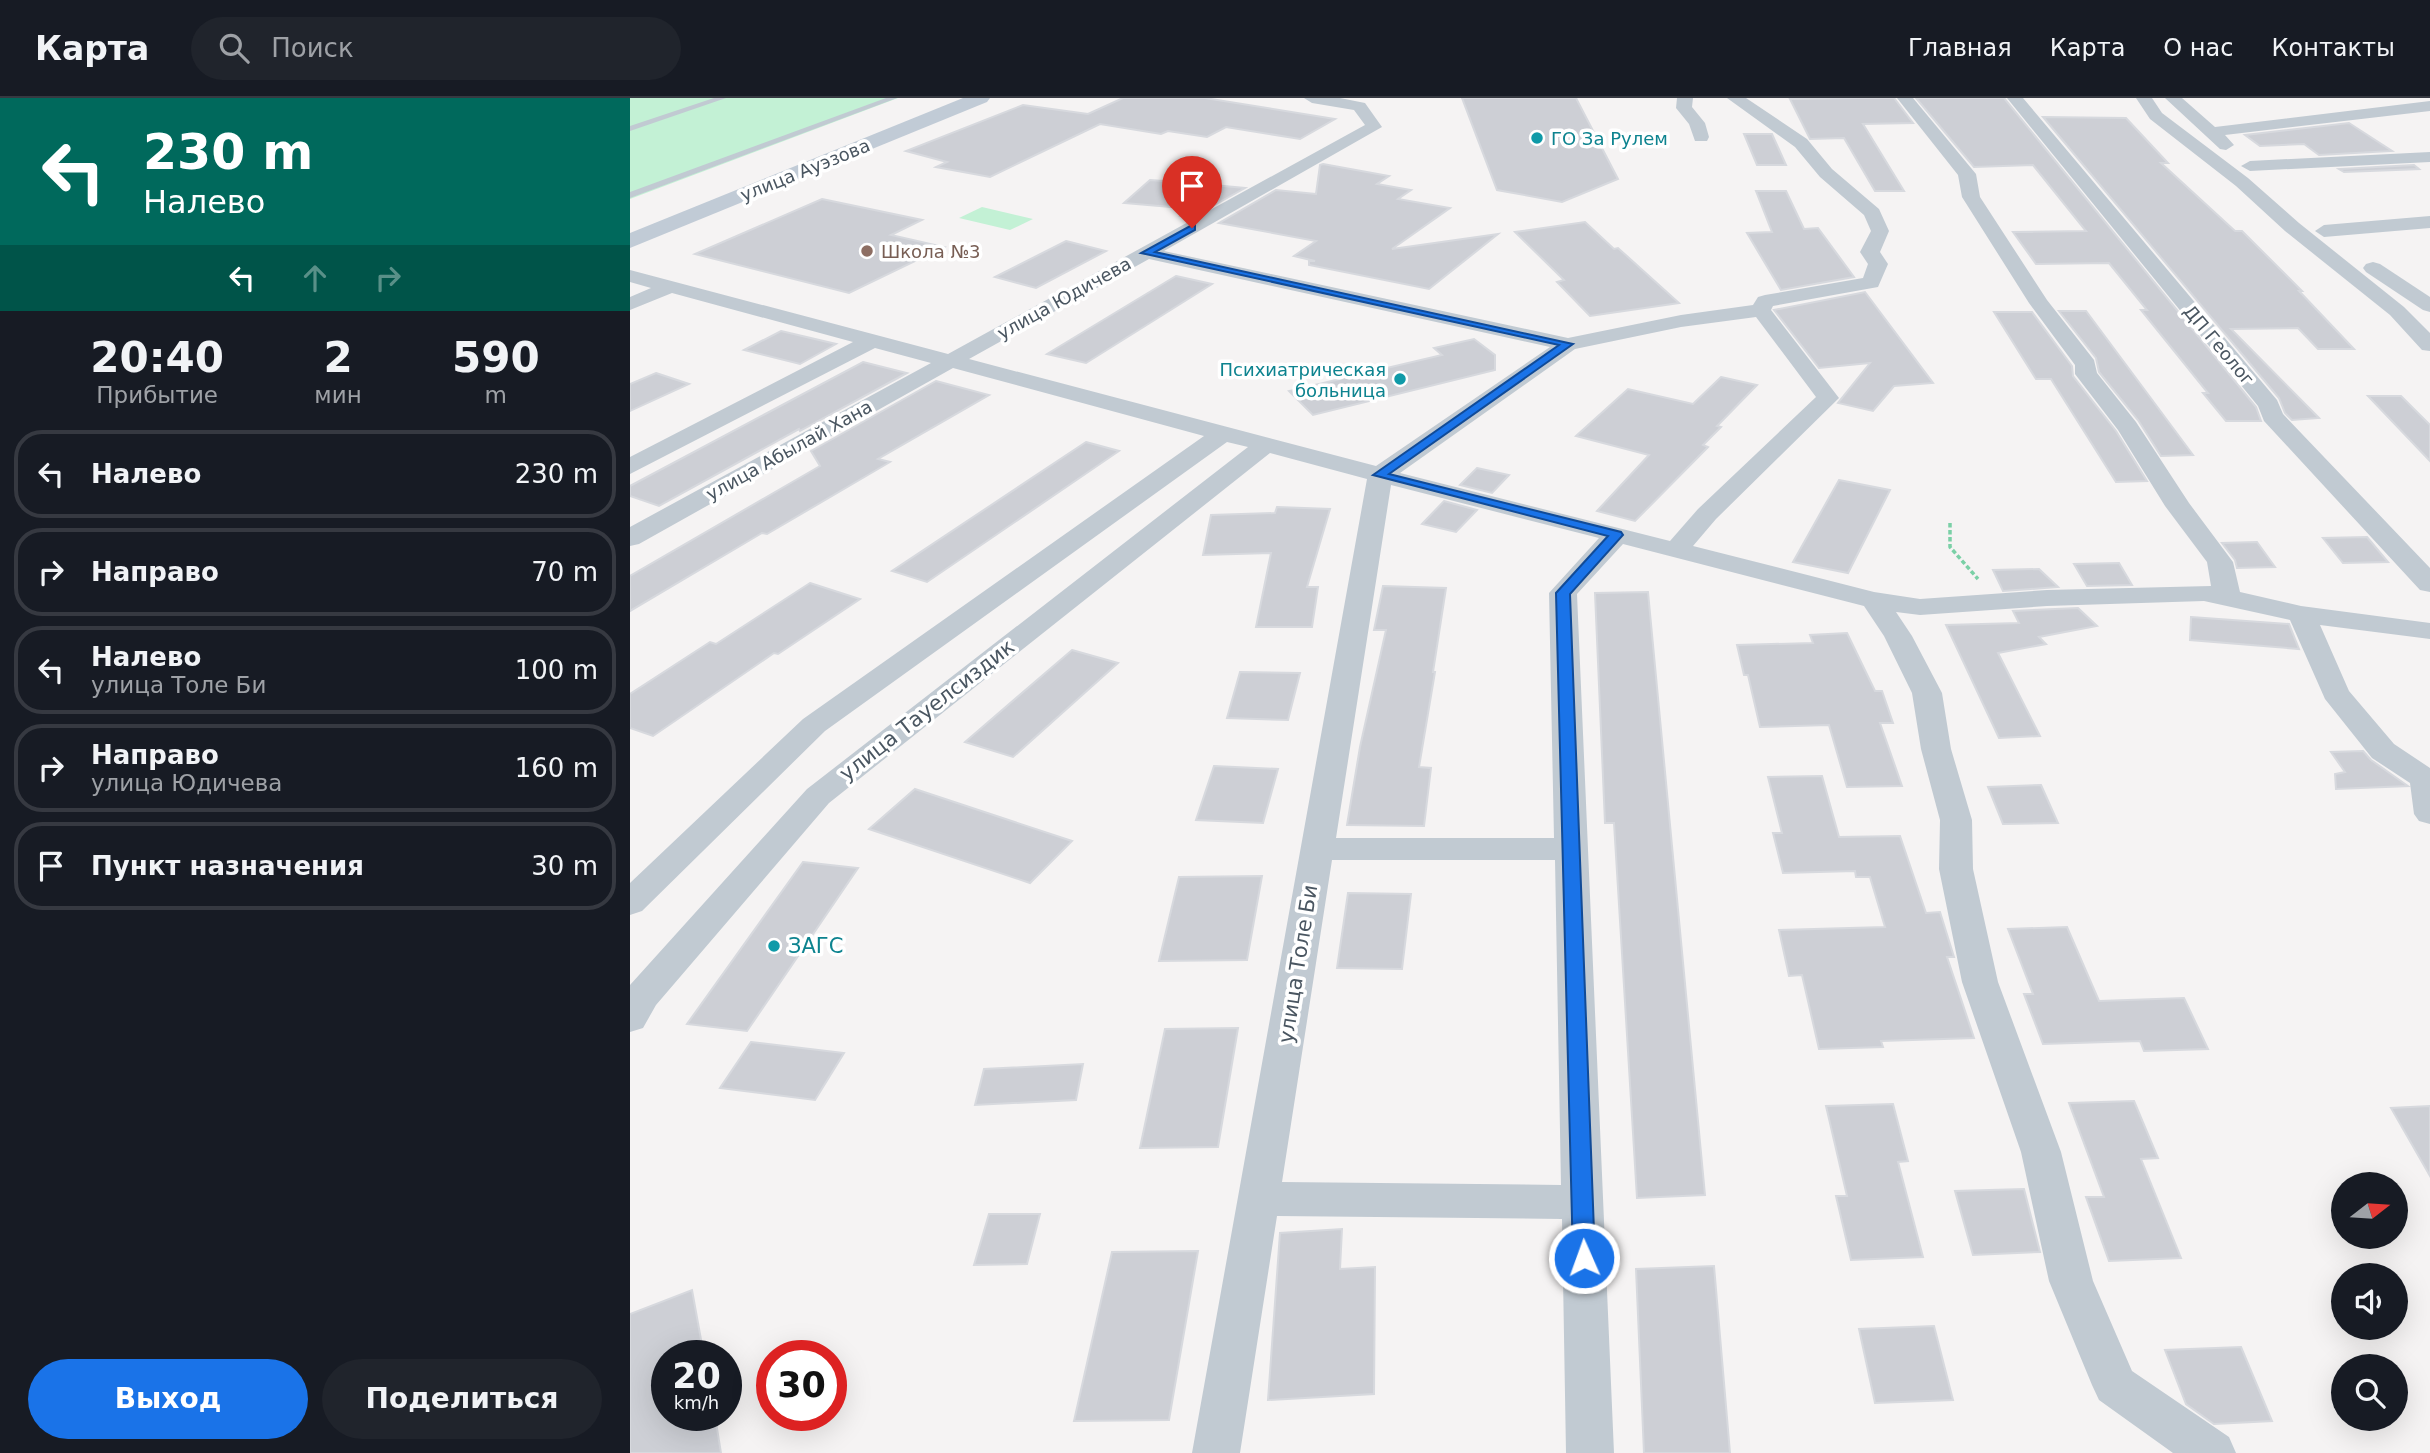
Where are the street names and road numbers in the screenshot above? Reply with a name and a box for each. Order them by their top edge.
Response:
street label: улица Ауэзова [737,134,873,206]
street label: улица Юдичева [993,253,1135,343]
street label: ДП Геолог [2179,301,2259,389]
street label: улица Абылай Хана [702,396,876,504]
street label: улица Тауелсиздик [835,634,1019,786]
street label: улица Толе Би [1274,883,1322,1045]

